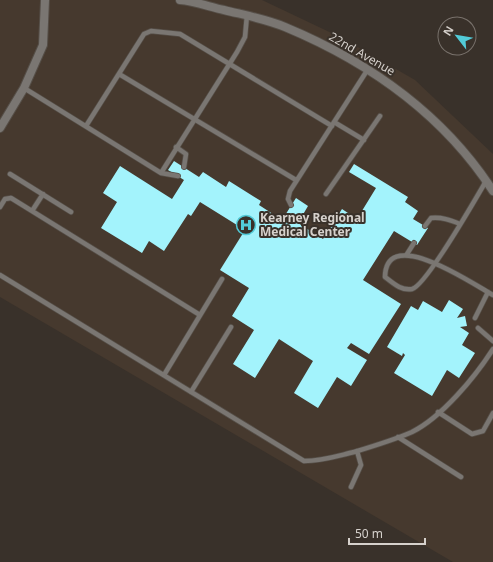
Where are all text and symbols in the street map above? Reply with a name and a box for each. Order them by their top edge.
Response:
north arrow [437,16,477,56]
text: N [439,23,457,38]
street label: 22nd Avenue [326,28,399,79]
place label: Kearney Regional Medical Center [260,209,365,240]
hospital icon: Kearney Regional Medical Center [235,214,257,236]
scale bar [349,520,425,546]
text: 50 m [355,525,383,542]

